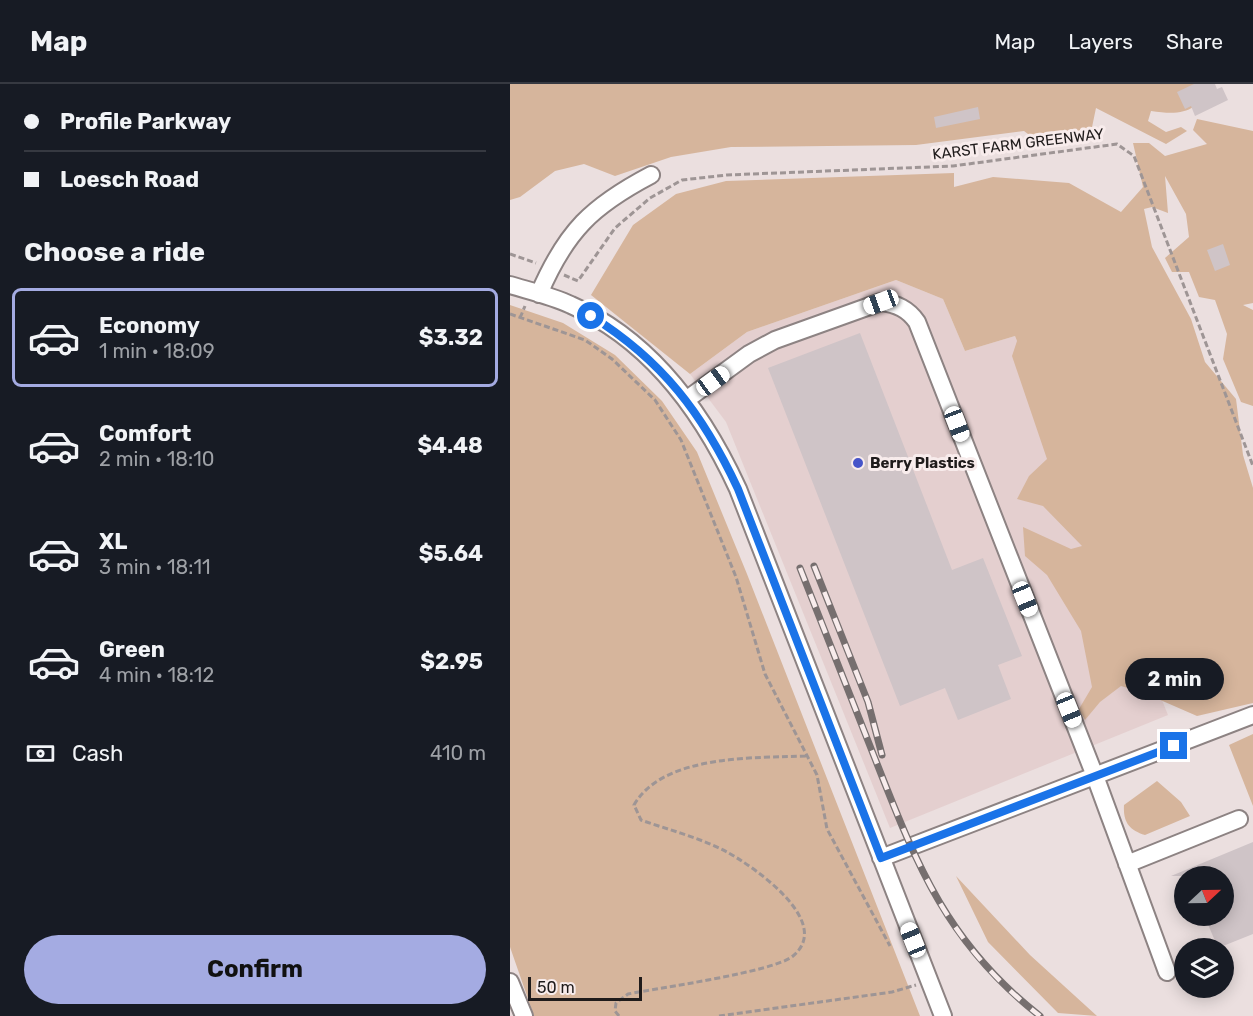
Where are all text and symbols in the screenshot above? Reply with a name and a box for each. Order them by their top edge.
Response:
text: Map [30,25,87,58]
text: Map [994,29,1035,54]
text: Layers [1068,29,1133,54]
text: Share [1166,29,1223,54]
text: Profile Parkway [60,108,231,135]
street label: KARST FARM GREENWAY [931,125,1105,163]
text: Loesch Road [60,166,199,193]
text: Choose a ride [24,236,205,268]
car [861,287,901,317]
route start [577,302,604,329]
icon: car [27,311,81,365]
text: Economy [99,312,200,339]
text: $3.32 [419,324,483,351]
text: 1 min · 18:09 [99,339,215,363]
car [693,363,733,399]
car [942,404,972,444]
icon: car [27,419,81,473]
text: Comfort [99,420,191,447]
text: $4.48 [417,432,483,459]
text: 2 min · 18:10 [99,447,214,471]
place label: Berry Plastics [870,454,975,472]
marker: Berry Plastics [851,456,865,470]
icon: car [27,527,81,581]
text: XL [99,528,127,555]
text: $5.64 [419,540,483,567]
text: 3 min · 18:11 [99,555,211,579]
car [1010,579,1040,619]
icon: car [27,635,81,689]
text: Green [99,636,165,663]
text: $2.95 [420,648,483,675]
callout: 2 min [1124,659,1224,701]
text: 4 min · 18:12 [99,663,214,687]
text: 2 min [1147,667,1202,691]
car [1054,690,1084,730]
route end [1160,732,1187,759]
icon: cash [24,737,57,770]
text: Cash [72,740,123,767]
text: 410 m [430,741,486,765]
north arrow [1174,866,1234,926]
map controls [1174,866,1234,998]
car [898,920,928,960]
button: Confirm [24,935,486,1004]
button: layers [1174,938,1234,998]
scale bar [528,974,642,1002]
text: 50 m [537,978,575,997]

